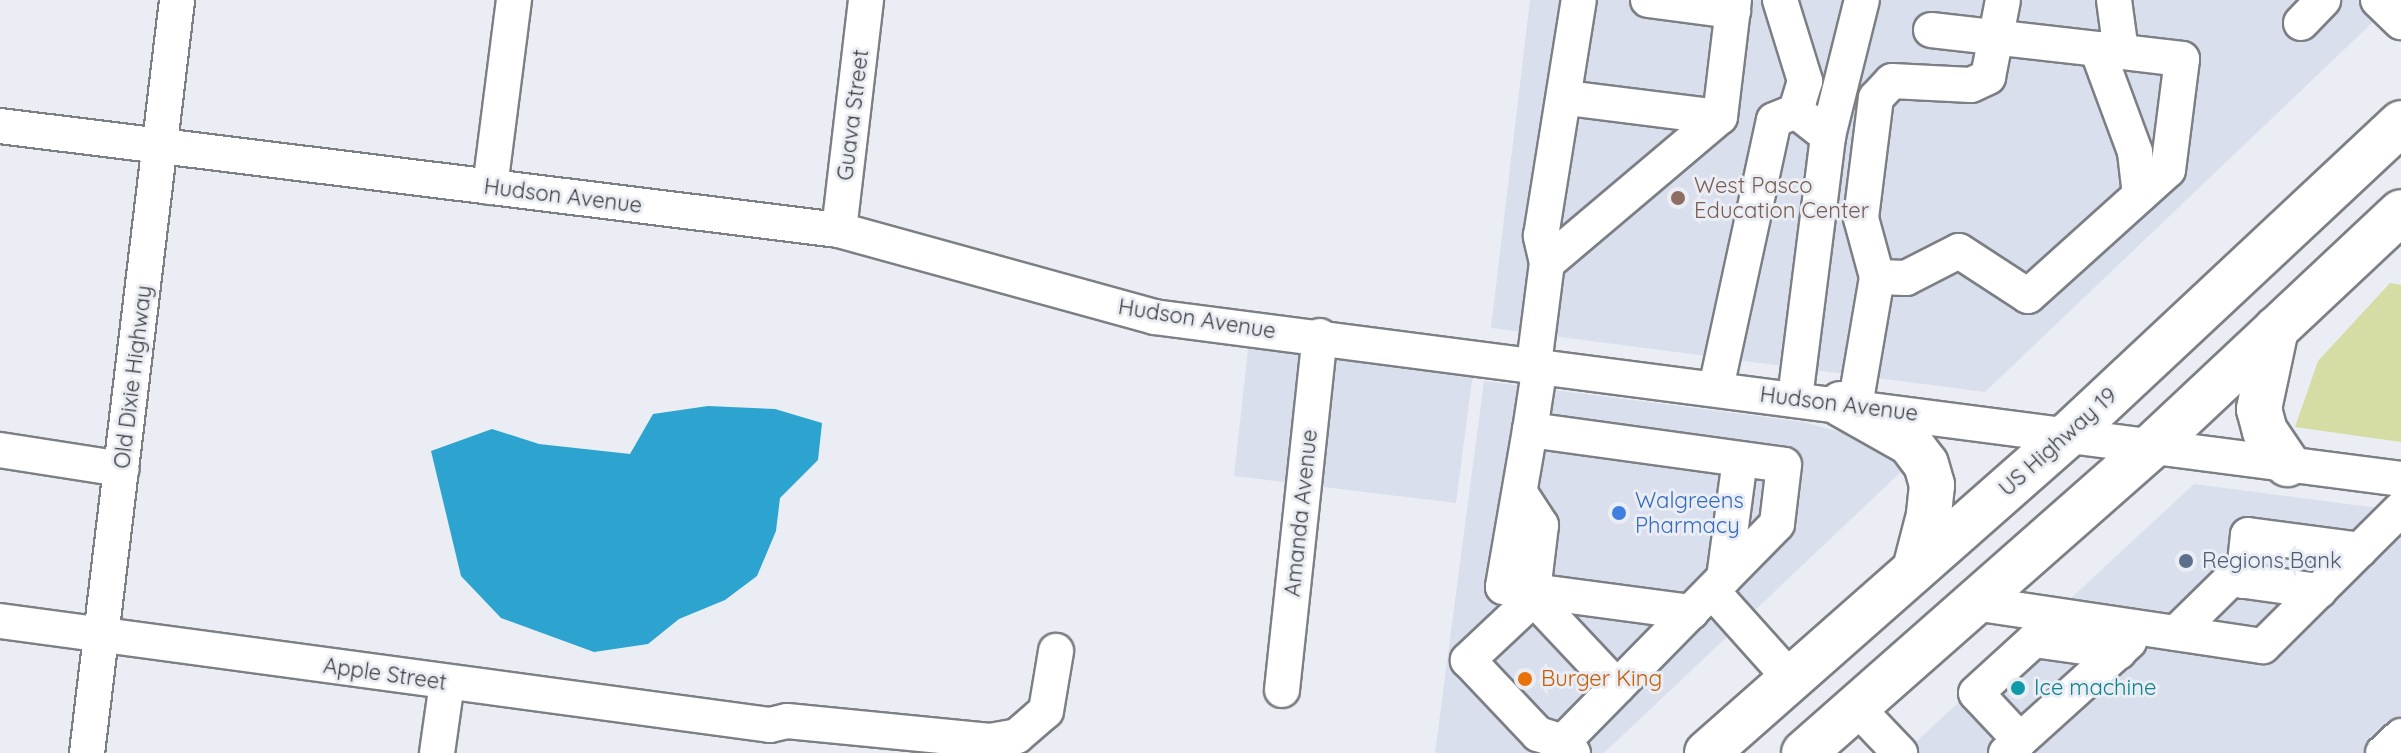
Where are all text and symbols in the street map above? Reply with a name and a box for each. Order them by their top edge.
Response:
street label: Guava Street [832,48,874,182]
place label: West Pasco Education Center [1694,172,1869,224]
street label: Hudson Avenue [482,173,644,219]
marker: West Pasco Education Center [1669,189,1687,207]
street label: Old Dixie Highway [109,284,157,470]
street label: Hudson Avenue [1116,294,1278,344]
street label: Hudson Avenue [1758,381,1920,427]
street label: US Highway 19 [1994,382,2122,502]
street label: Amanda Avenue [1279,428,1323,598]
place label: Walgreens Pharmacy [1635,487,1744,538]
marker: Walgreens Pharmacy [1610,504,1628,522]
place label: Regions Bank [2202,548,2342,574]
marker: Regions Bank [2177,552,2195,570]
street label: Apple Street [322,652,448,696]
place label: Burger King [1541,666,1662,692]
marker: Burger King [1516,670,1534,688]
place label: Ice machine [2034,675,2156,701]
marker: Ice machine [2009,679,2027,697]

